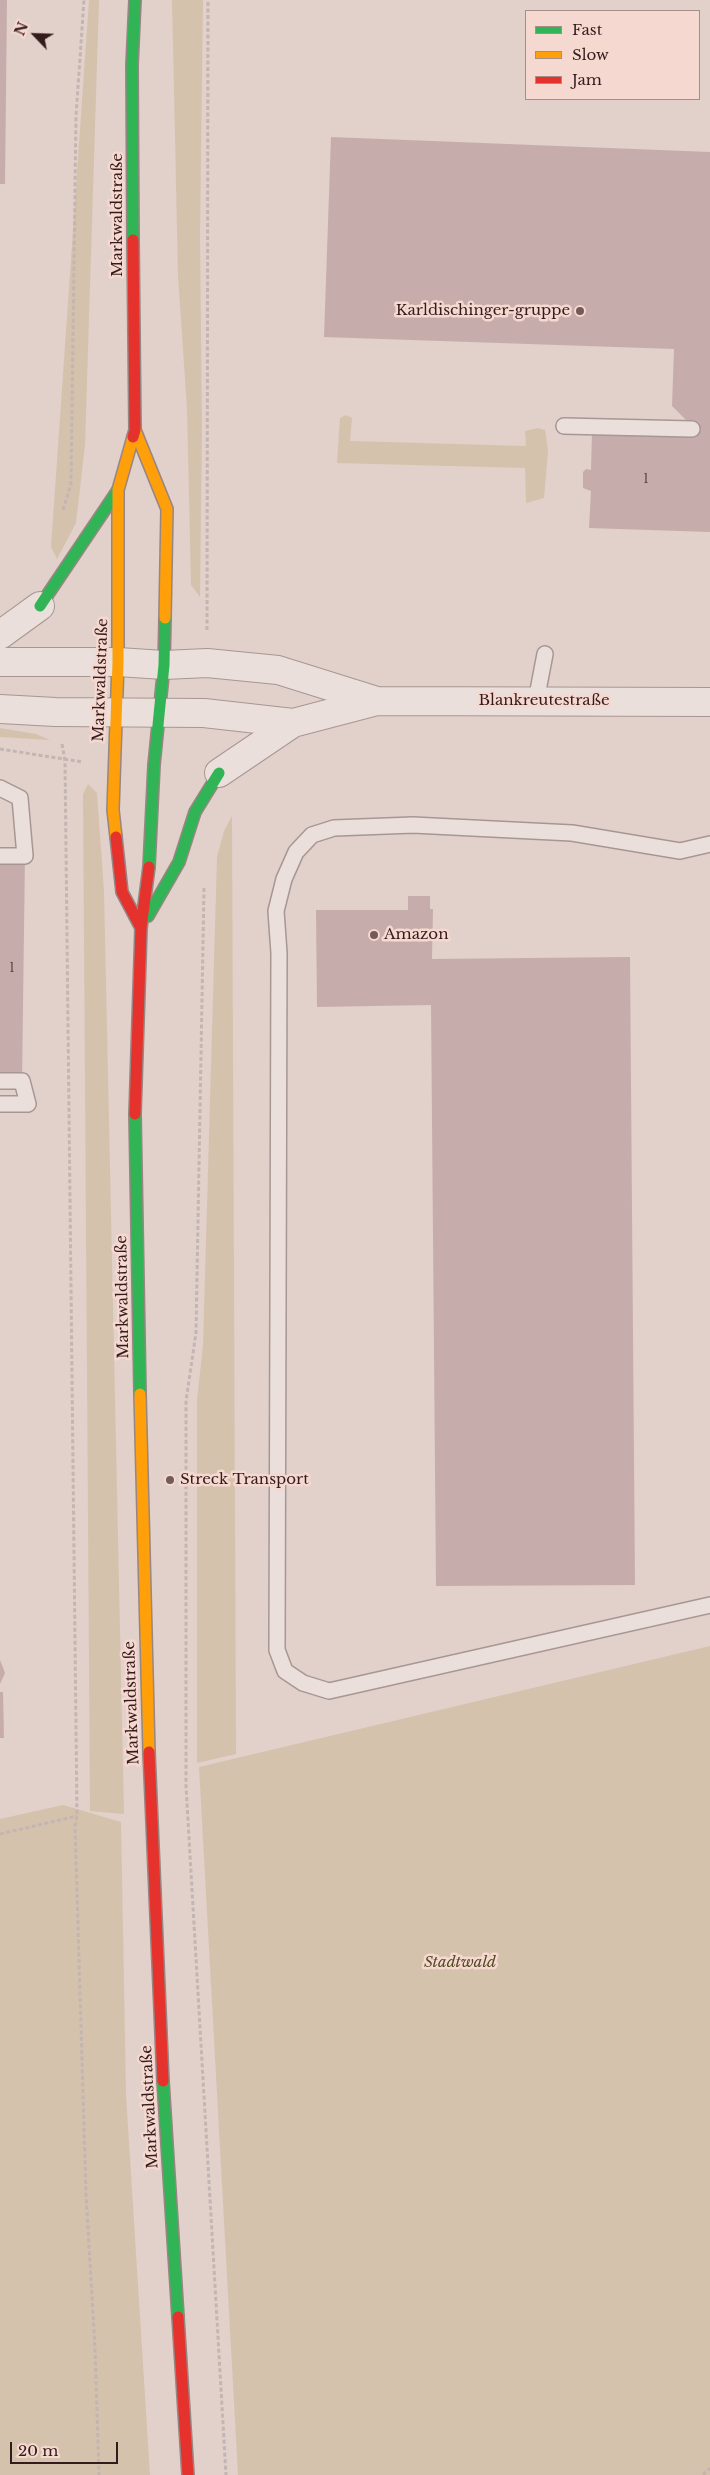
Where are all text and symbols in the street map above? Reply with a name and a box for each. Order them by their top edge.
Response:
north arrow [10,10,60,60]
legend [525,10,700,100]
text: N [10,19,32,39]
text: Fast [572,20,602,39]
text: Slow [572,45,609,64]
text: Jam [572,70,602,89]
street label: Markwaldstraße [109,153,127,277]
place label: Karldischinger-gruppe [396,302,570,320]
marker: Karldischinger-gruppe [574,305,586,317]
house number: 1 [643,473,649,487]
street label: Markwaldstraße [90,618,112,742]
street label: Blankreutestraße [479,692,609,710]
place label: Amazon [384,926,448,944]
marker: Amazon [368,929,380,941]
house number: 1 [9,962,15,976]
street label: Markwaldstraße [113,1235,133,1359]
place label: Streck Transport [180,1471,309,1489]
marker: Streck Transport [164,1474,176,1486]
street label: Markwaldstraße [121,1641,143,1765]
park label: Stadtwald [424,1954,496,1972]
street label: Markwaldstraße [138,2045,162,2169]
scale bar [12,2432,120,2464]
text: 20 m [18,2441,58,2460]

